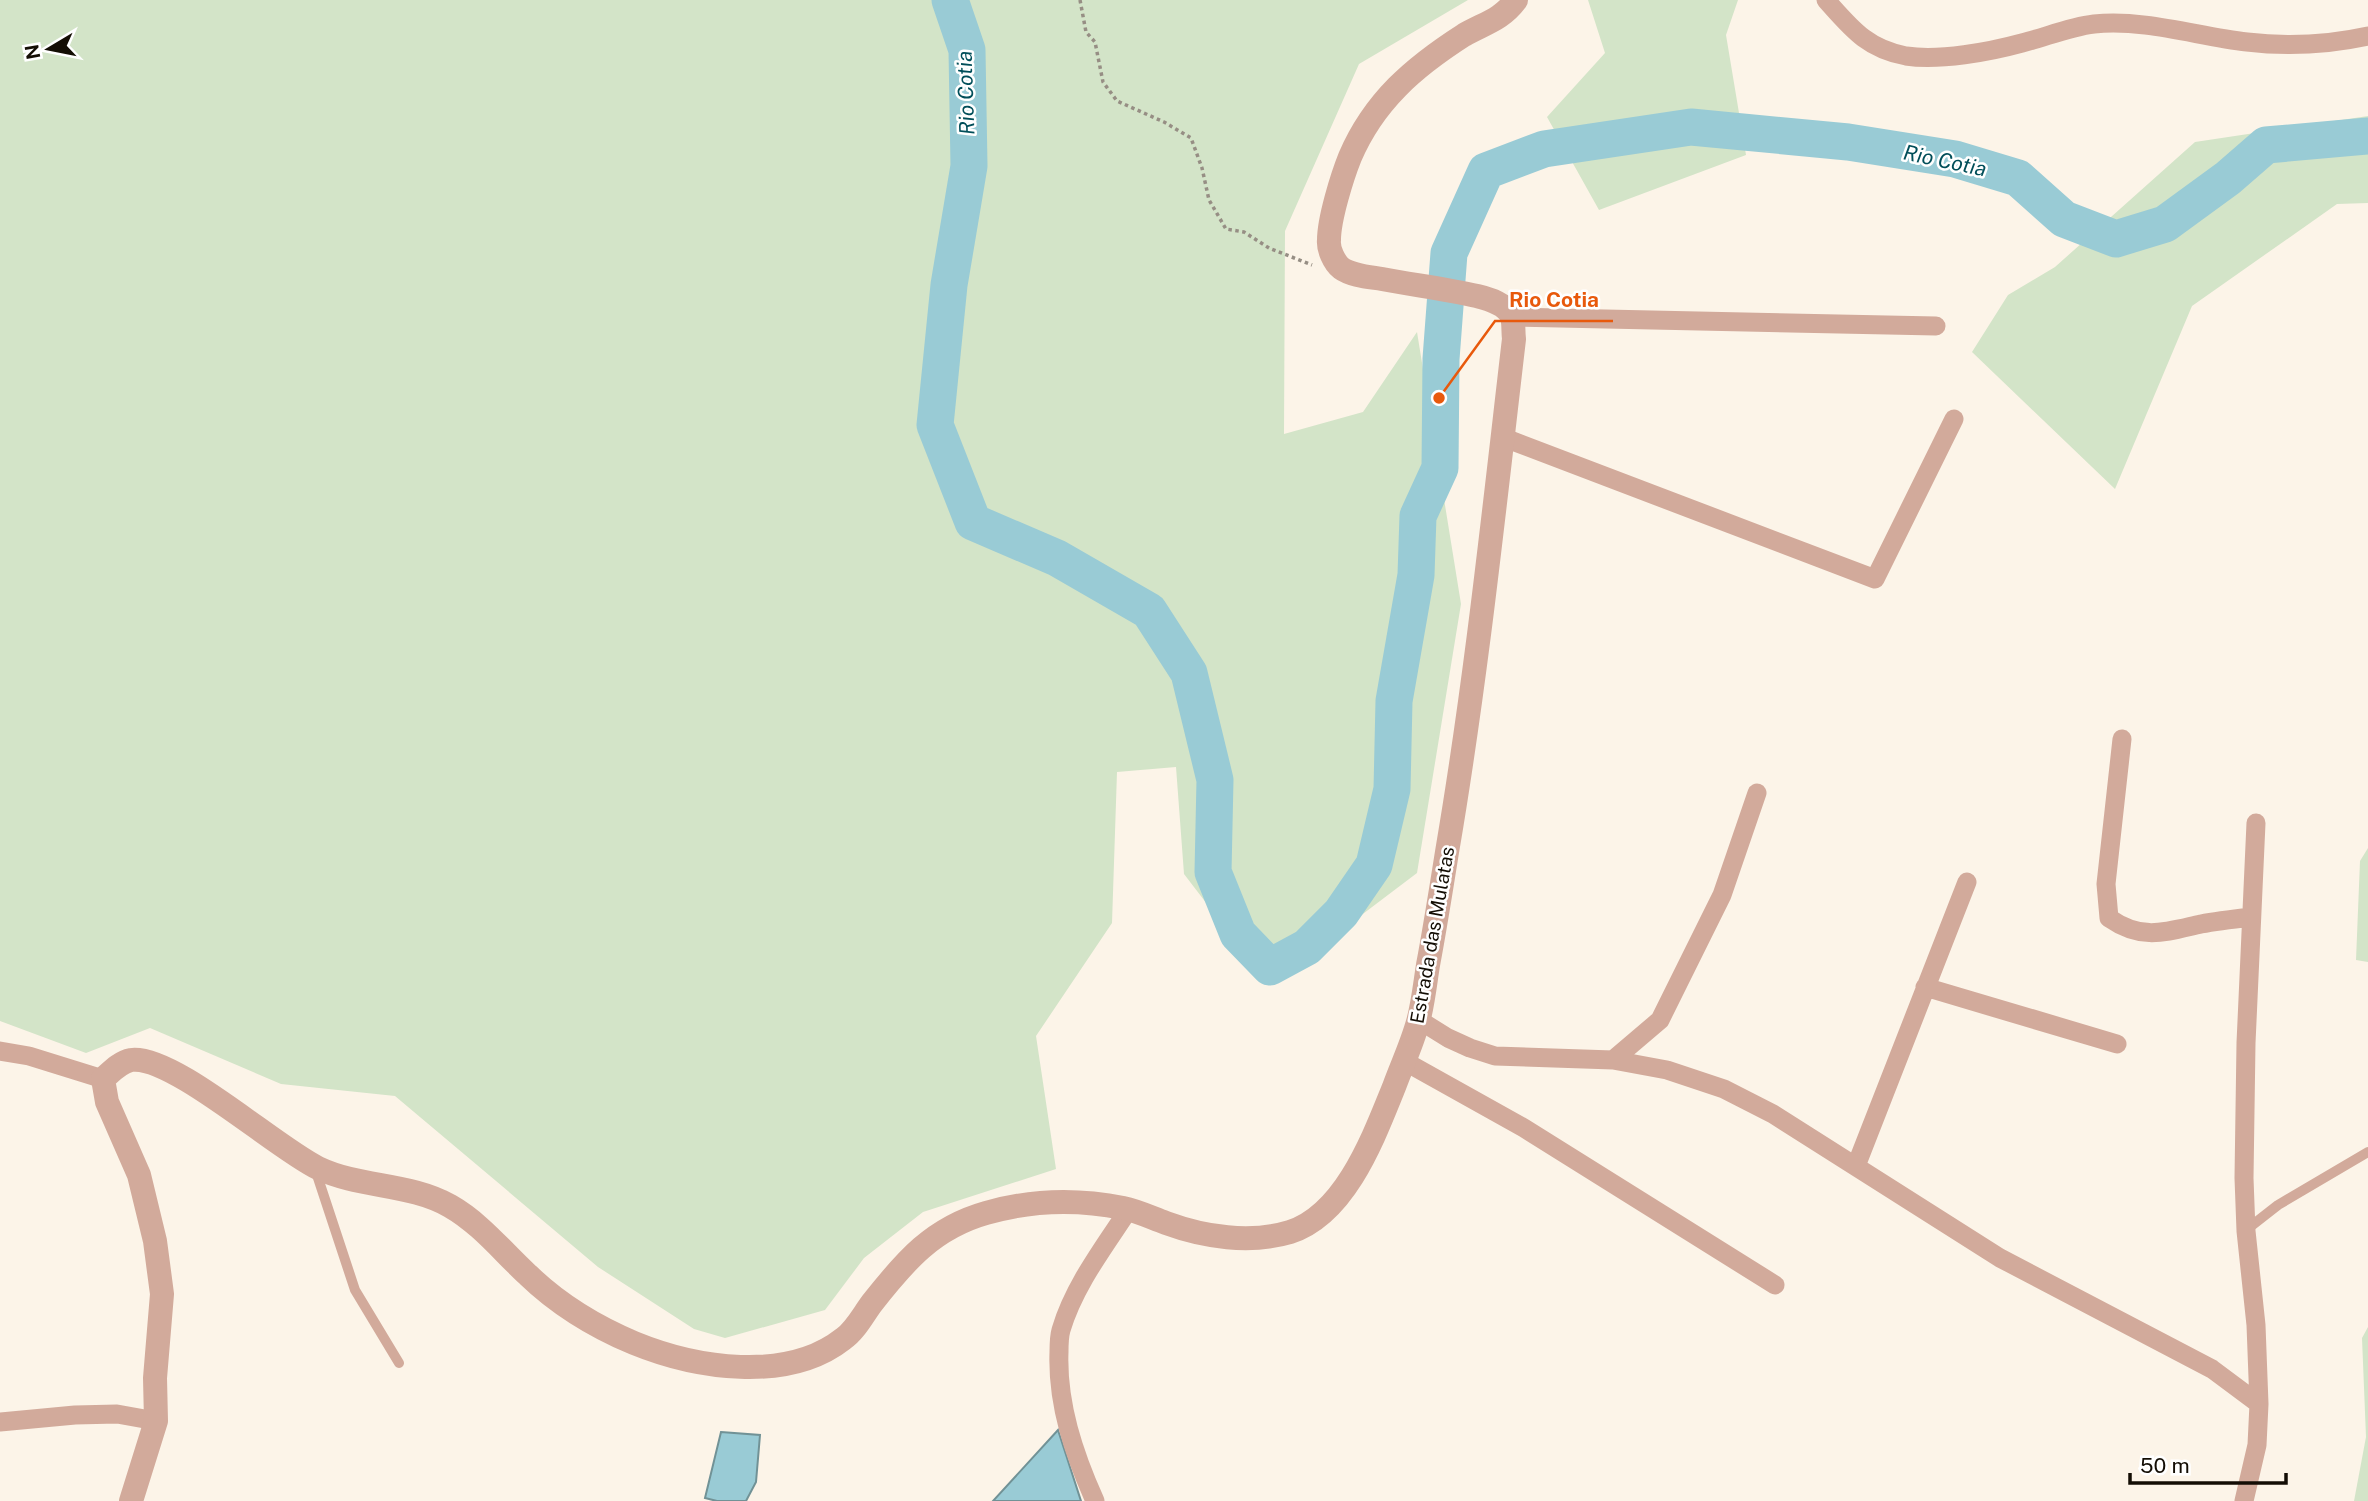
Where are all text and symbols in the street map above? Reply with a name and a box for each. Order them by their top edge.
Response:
north arrow [14,14,84,84]
text: N [20,43,44,61]
water label: Rio Cotia [952,51,979,136]
water label: Rio Cotia [1901,140,1989,181]
callout: Rio Cotia [1495,279,1613,321]
text: Rio Cotia [1509,287,1599,312]
street label: Estrada das Mulatas [1406,845,1458,1025]
scale bar [2130,1442,2286,1486]
text: 50 m [2140,1453,2190,1478]

